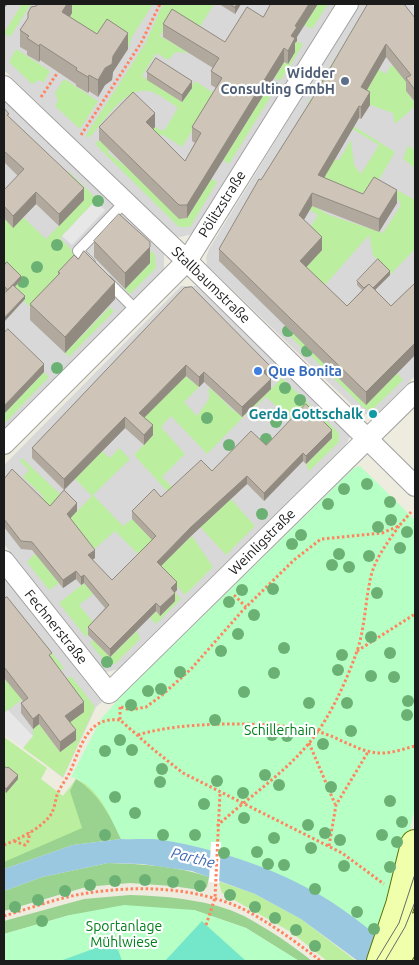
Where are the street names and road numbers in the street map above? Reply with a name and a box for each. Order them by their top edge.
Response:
street label: Pölitzstraße [195,167,249,241]
street label: Stallbaumstraße [168,243,254,327]
street label: Weinligstraße [225,505,299,579]
street label: Fechnerstraße [21,586,91,668]

